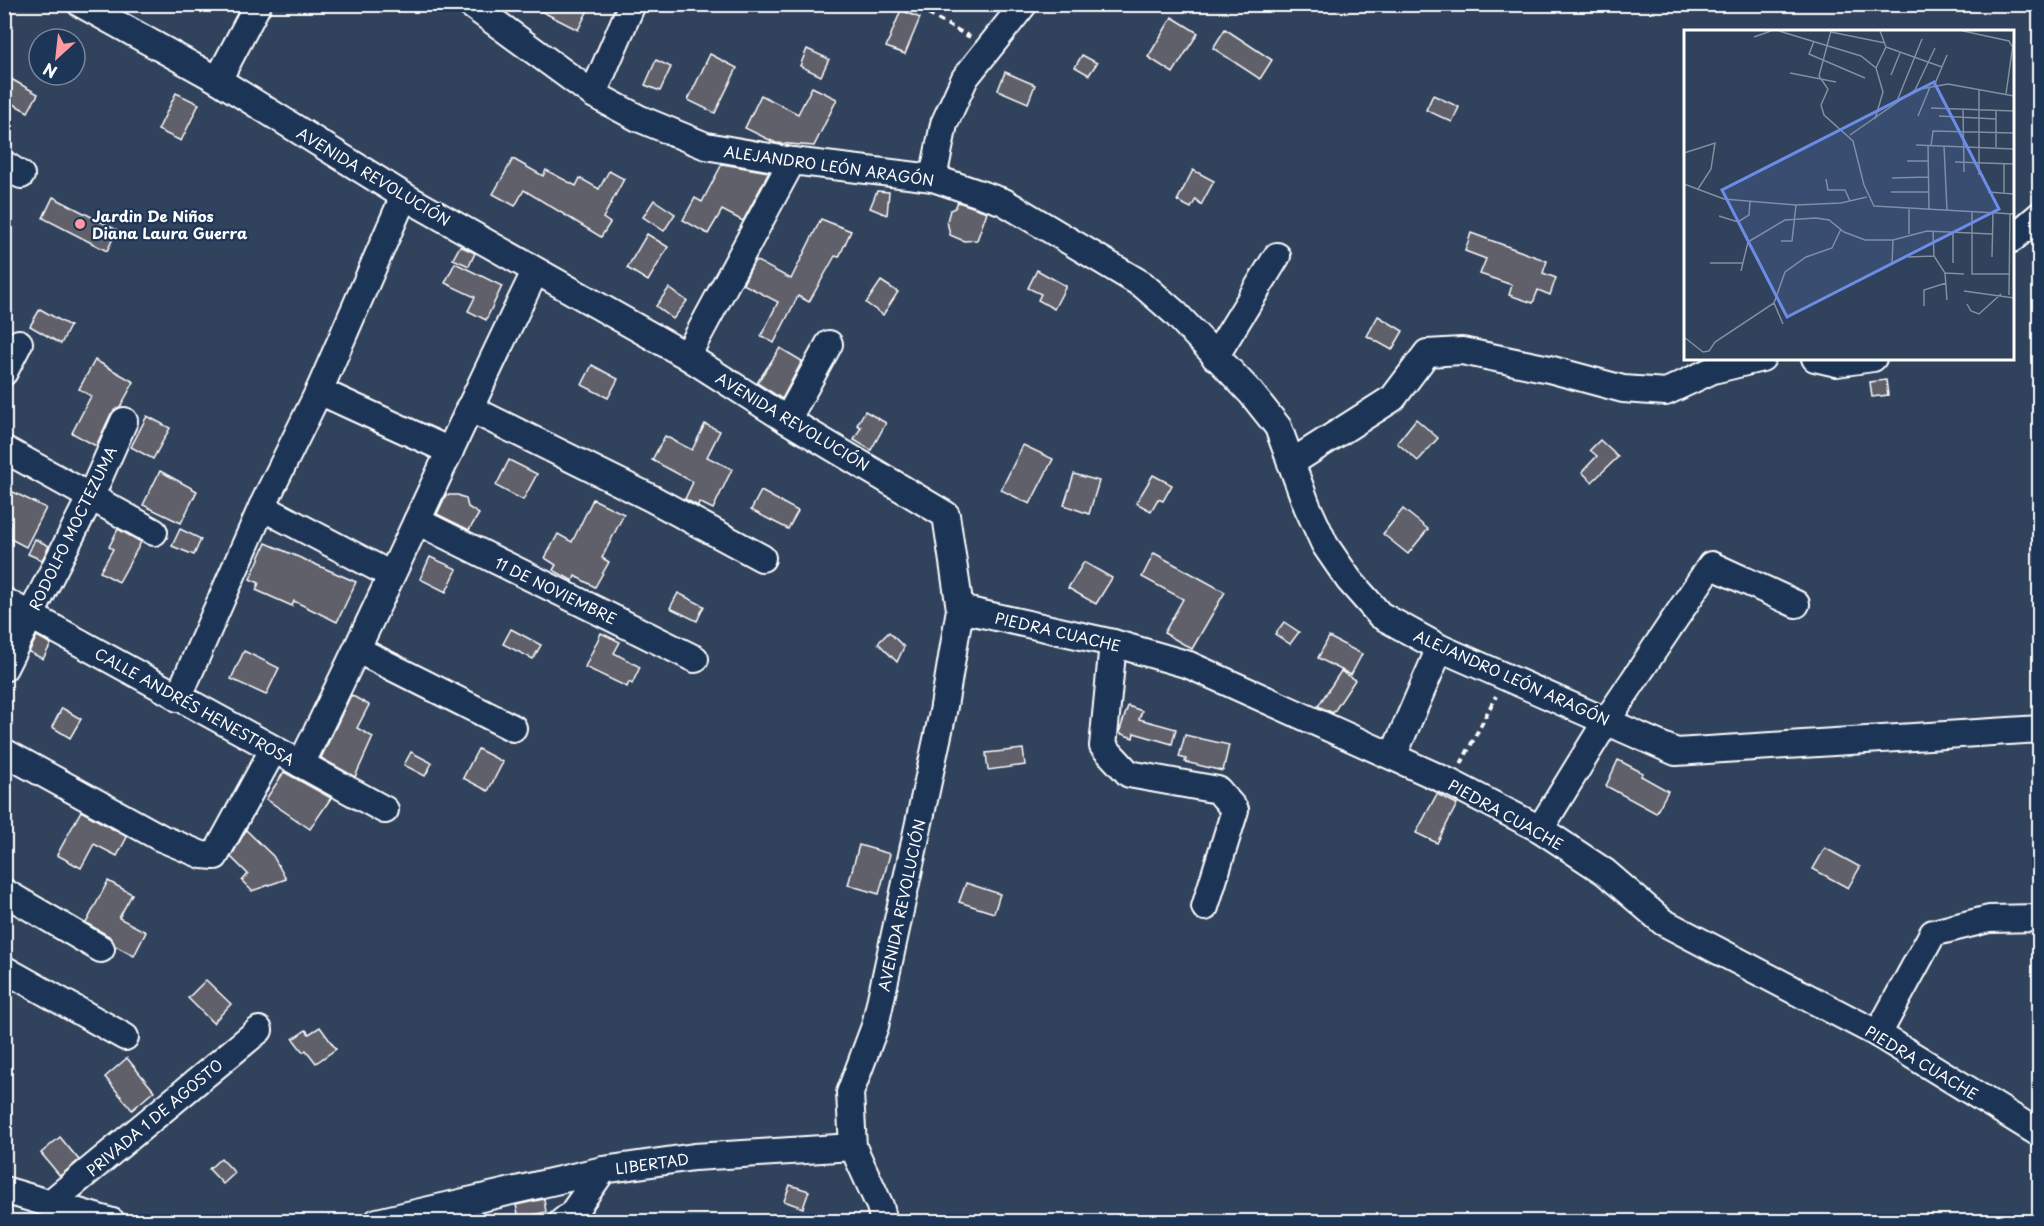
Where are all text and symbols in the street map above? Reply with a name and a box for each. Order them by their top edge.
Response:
north arrow [27,27,87,87]
inset map [1684,30,2014,360]
text: N [39,58,61,85]
street label: AVENIDA REVOLUCIÓN [293,121,455,231]
street label: ALEJANDRO LEÓN ARAGÓN [722,139,936,191]
place label: Jardin De Niños Diana Laura Guerra [92,204,248,244]
marker: Jardin De Niños Diana Laura Guerra [73,217,87,231]
street label: AVENIDA REVOLUCIÓN [712,366,874,476]
street label: RODOLFO MOCTEZUMA [22,442,122,614]
street label: 11 DE NOVIEMBRE [491,550,621,630]
street label: PIEDRA CUACHE [993,605,1123,657]
street label: ALEJANDRO LEÓN ARAGÓN [1411,623,1613,731]
street label: CALLE ANDRÉS HENESTROSA [91,641,299,771]
street label: PIEDRA CUACHE [1444,773,1568,855]
street label: AVENIDA REVOLUCIÓN [871,817,931,993]
street label: PIEDRA CUACHE [1861,1019,1983,1105]
street label: PRIVADA 1 DE AGOSTO [81,1053,227,1181]
street label: LIBERTAD [614,1146,690,1180]

